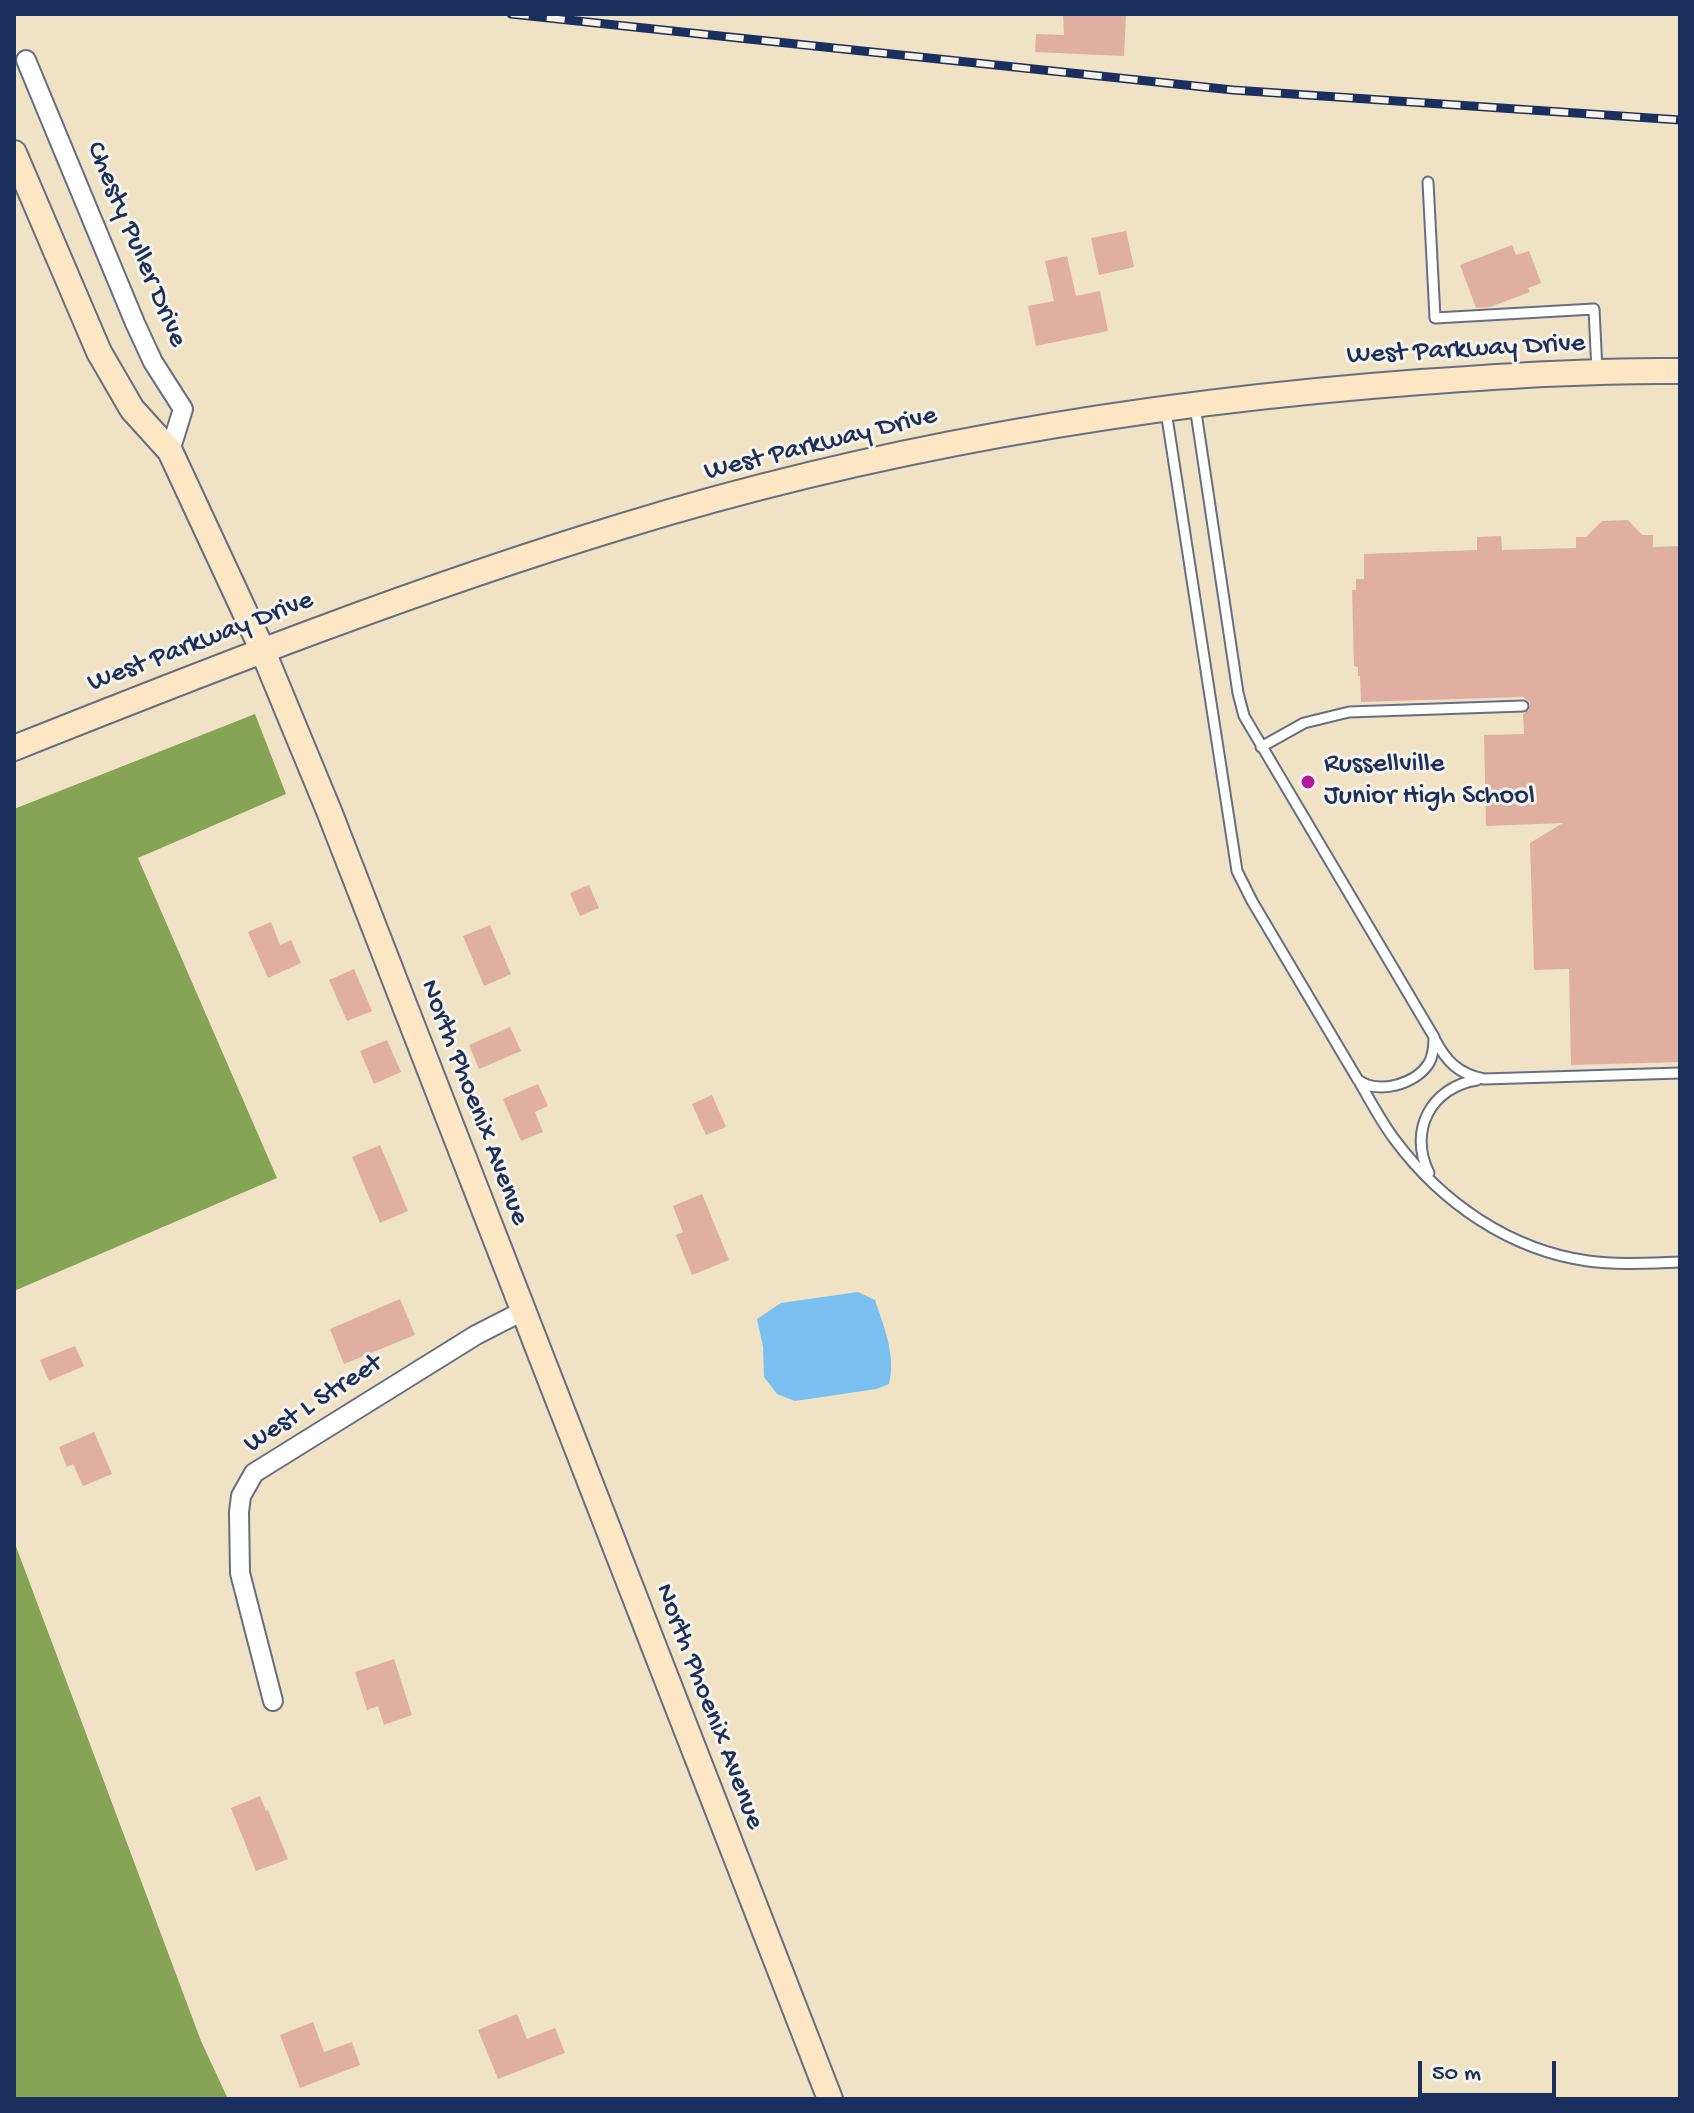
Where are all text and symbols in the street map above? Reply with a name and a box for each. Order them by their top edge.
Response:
street label: Chesty Puller Drive [77,137,193,353]
street label: West Parkway Drive [1346,328,1586,374]
street label: West Parkway Drive [701,400,941,490]
street label: West Parkway Drive [84,585,318,701]
place label: Russellville Junior High School [1324,749,1535,815]
marker: Russellville Junior High School [1299,773,1317,791]
street label: North Phoenix Avenue [411,976,535,1230]
street label: West L Street [239,1348,389,1462]
street label: North Phoenix Avenue [646,1580,770,1834]
scale bar [1422,2045,1560,2095]
text: 50 m [1432,2060,1481,2089]

